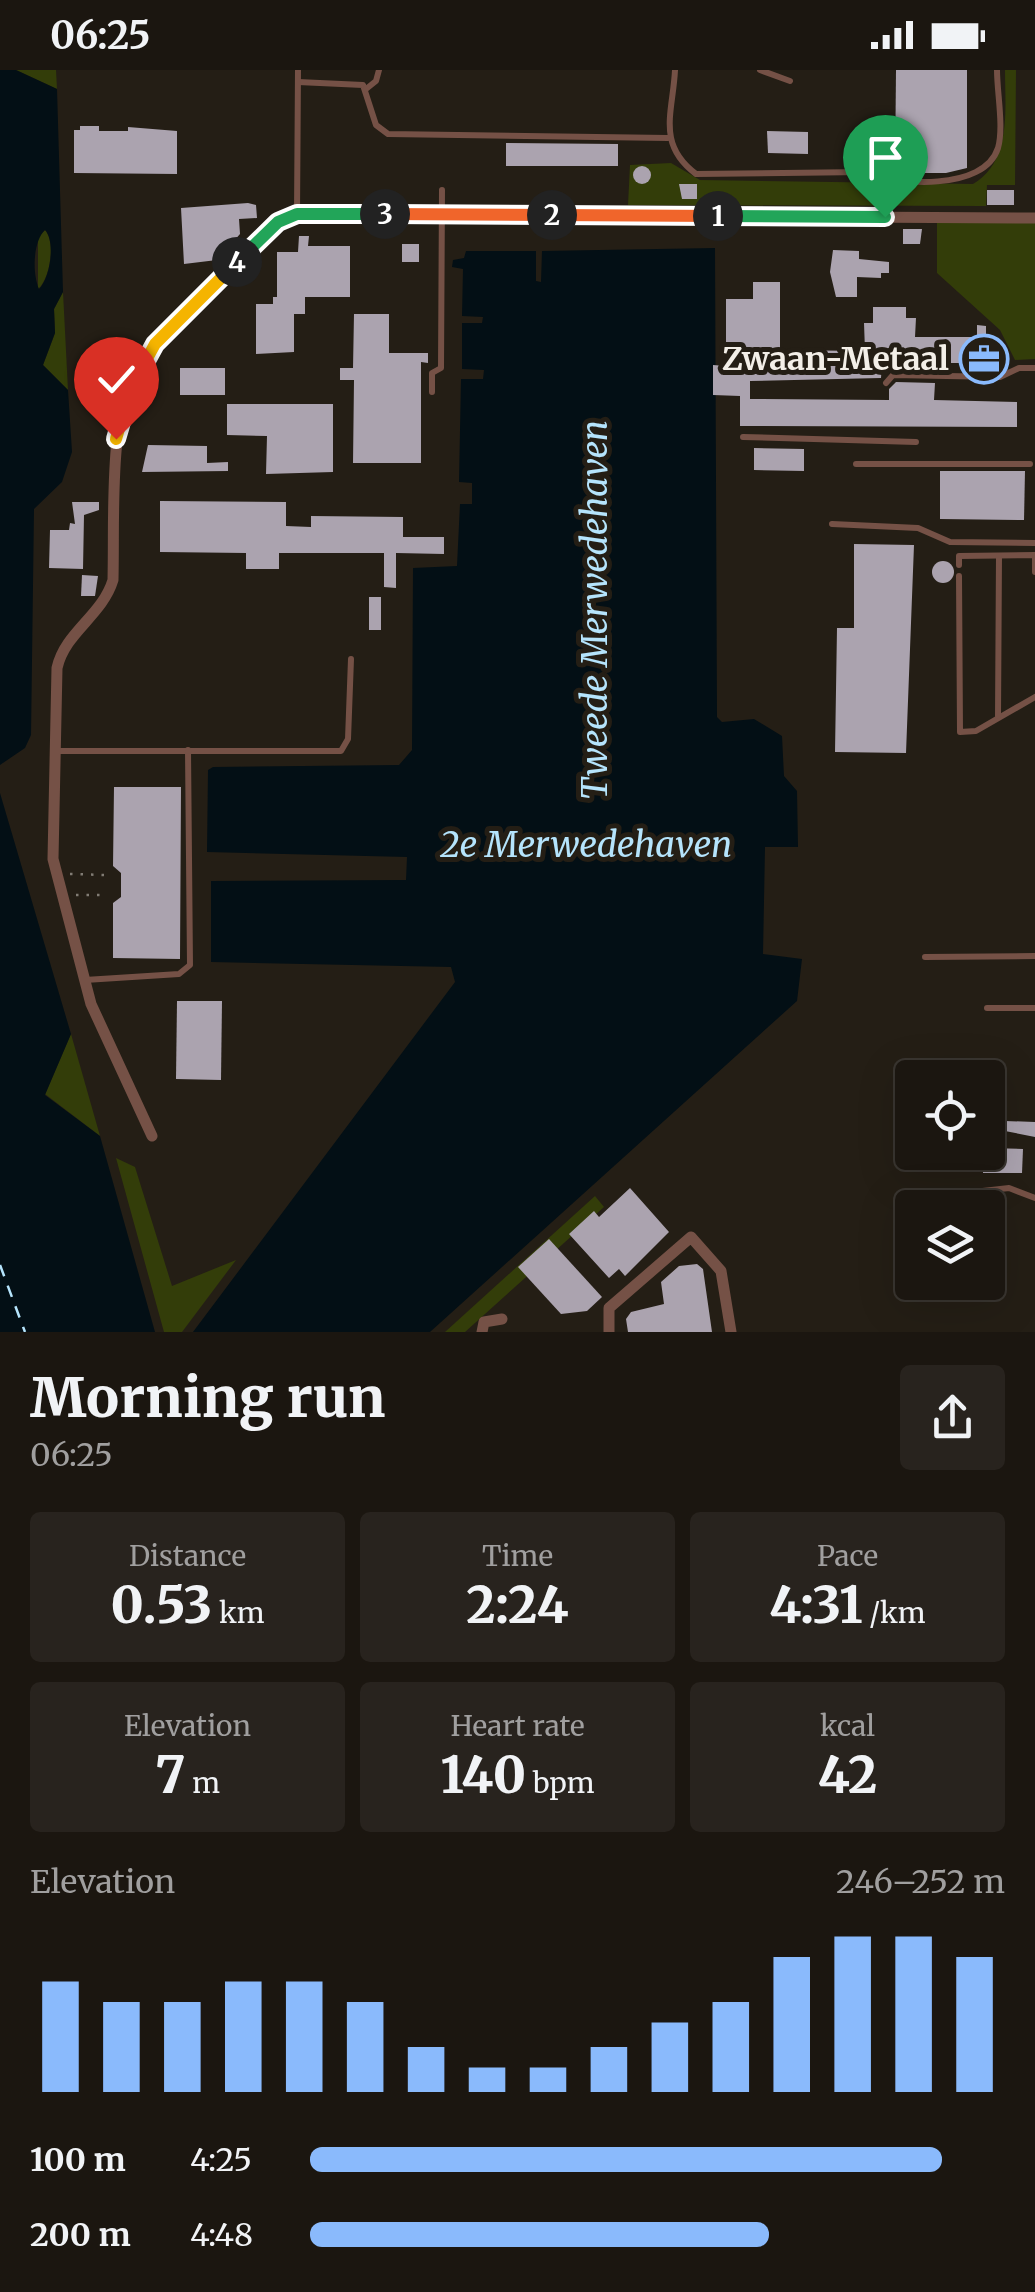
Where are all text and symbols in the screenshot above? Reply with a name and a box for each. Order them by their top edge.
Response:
text: 06:25 [50,12,151,59]
pin [843,115,928,218]
icon: arrive [858,130,913,185]
pin: 3 [360,189,410,239]
pin: 2 [527,190,577,240]
pin: 1 [693,191,743,241]
text: 3 [377,196,393,232]
text: 2 [544,197,560,233]
text: 1 [712,198,724,234]
pin: 4 [212,237,262,287]
text: 4 [228,244,246,280]
office icon: Zwaan-Metaal [958,333,1010,385]
pin [74,337,159,440]
place label: Zwaan-Metaal [722,339,949,379]
icon: check [89,352,144,407]
water label: Tweede Merwedehaven [573,420,617,800]
water label: 2e Merwedehaven [439,823,732,867]
map controls [895,1060,1005,1300]
button: locate [895,1060,1005,1170]
button: layers [895,1190,1005,1300]
text: Morning run [30,1363,385,1432]
button: share [900,1365,1005,1470]
text: 06:25 [30,1435,113,1475]
text: Distance [129,1538,246,1574]
text: Time [482,1538,553,1574]
text: Pace [817,1538,878,1574]
text: 0.53 [110,1574,212,1637]
text: 2:24 [466,1574,569,1637]
text: 4:31 [769,1574,863,1637]
text: km [212,1595,265,1631]
text: /km [863,1595,926,1631]
text: Elevation [124,1708,251,1744]
text: Heart rate [451,1708,584,1744]
text: kcal [820,1708,875,1744]
text: 7 [155,1744,186,1807]
text: 140 [440,1744,526,1807]
text: 42 [818,1744,877,1807]
text: m [186,1765,220,1801]
text: bpm [526,1765,595,1801]
text: Elevation [30,1862,175,1902]
text: 246–252 m [836,1862,1005,1902]
text: 100 m [30,2140,126,2180]
text: 4:25 [190,2140,252,2180]
text: 200 m [30,2215,131,2255]
text: 4:48 [190,2215,253,2255]

